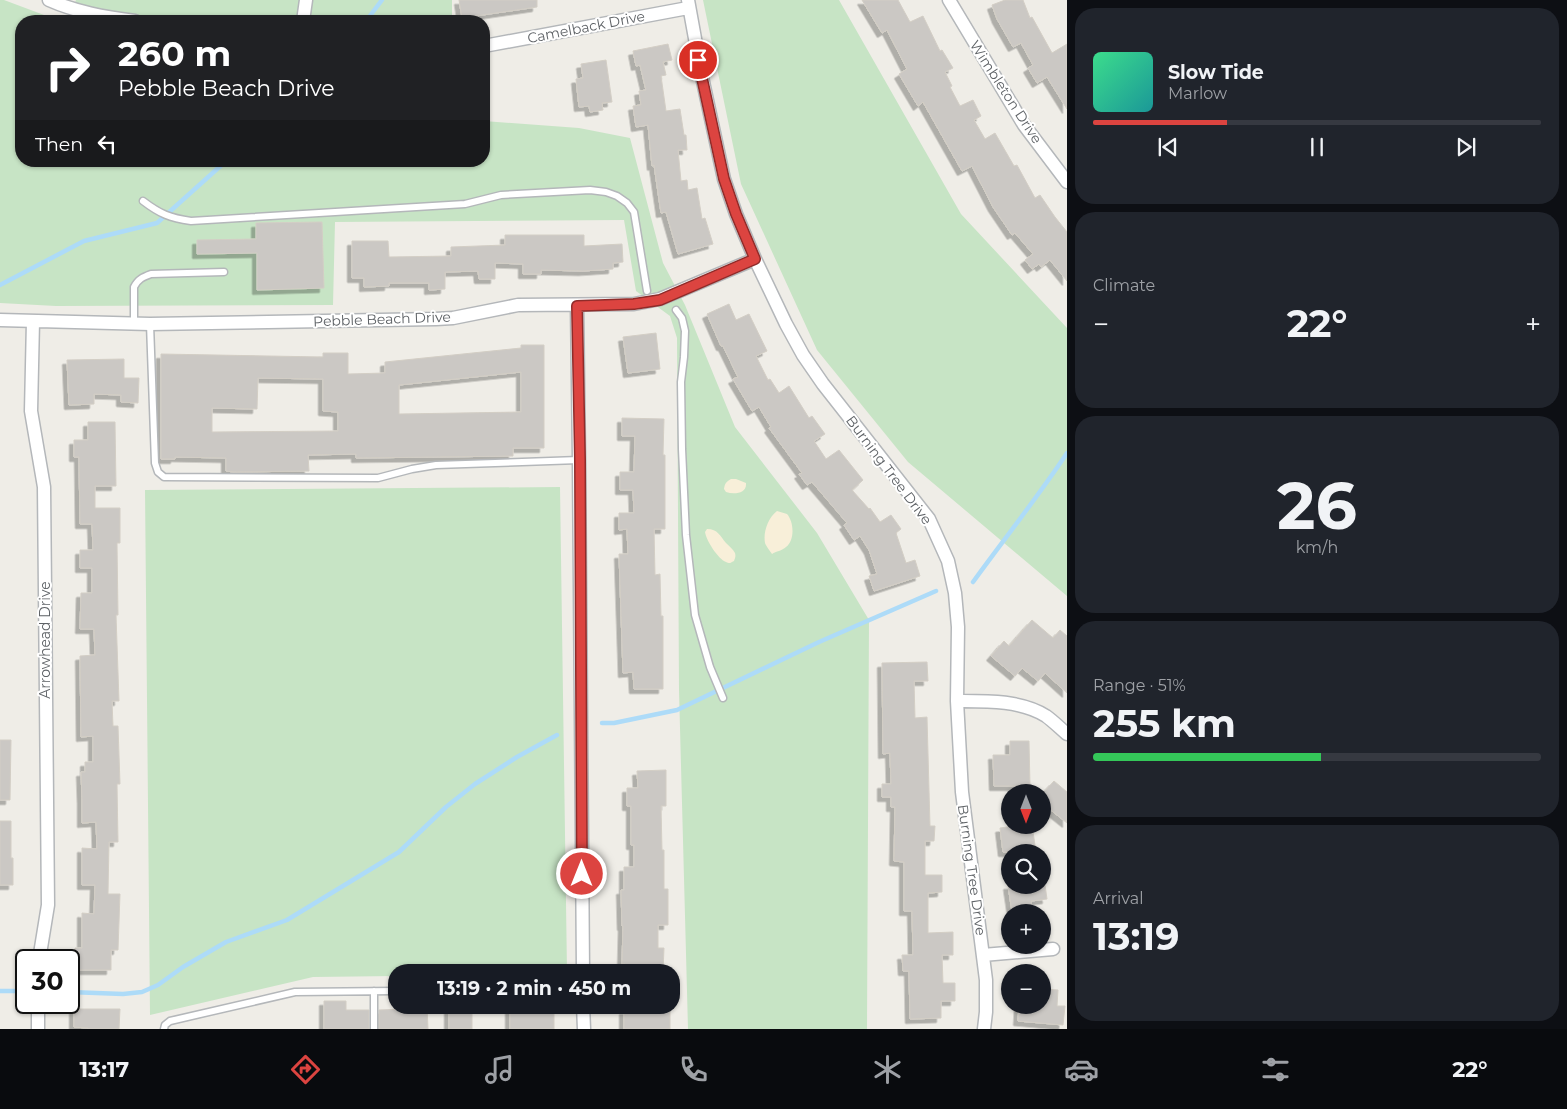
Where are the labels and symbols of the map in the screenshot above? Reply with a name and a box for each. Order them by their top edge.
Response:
street label: Camelback Drive [526,7,646,47]
street label: Wimbleton Drive [966,37,1046,147]
pin [677,39,719,81]
street label: Pebble Beach Drive [313,308,451,330]
street label: Burning Tree Drive [842,412,936,528]
street label: Arrowhead Drive [36,581,54,699]
north arrow [1001,784,1051,834]
street label: Burning Tree Drive [954,803,990,937]
position arrow [555,847,607,899]
speed limit sign: 30 [15,949,80,1014]

